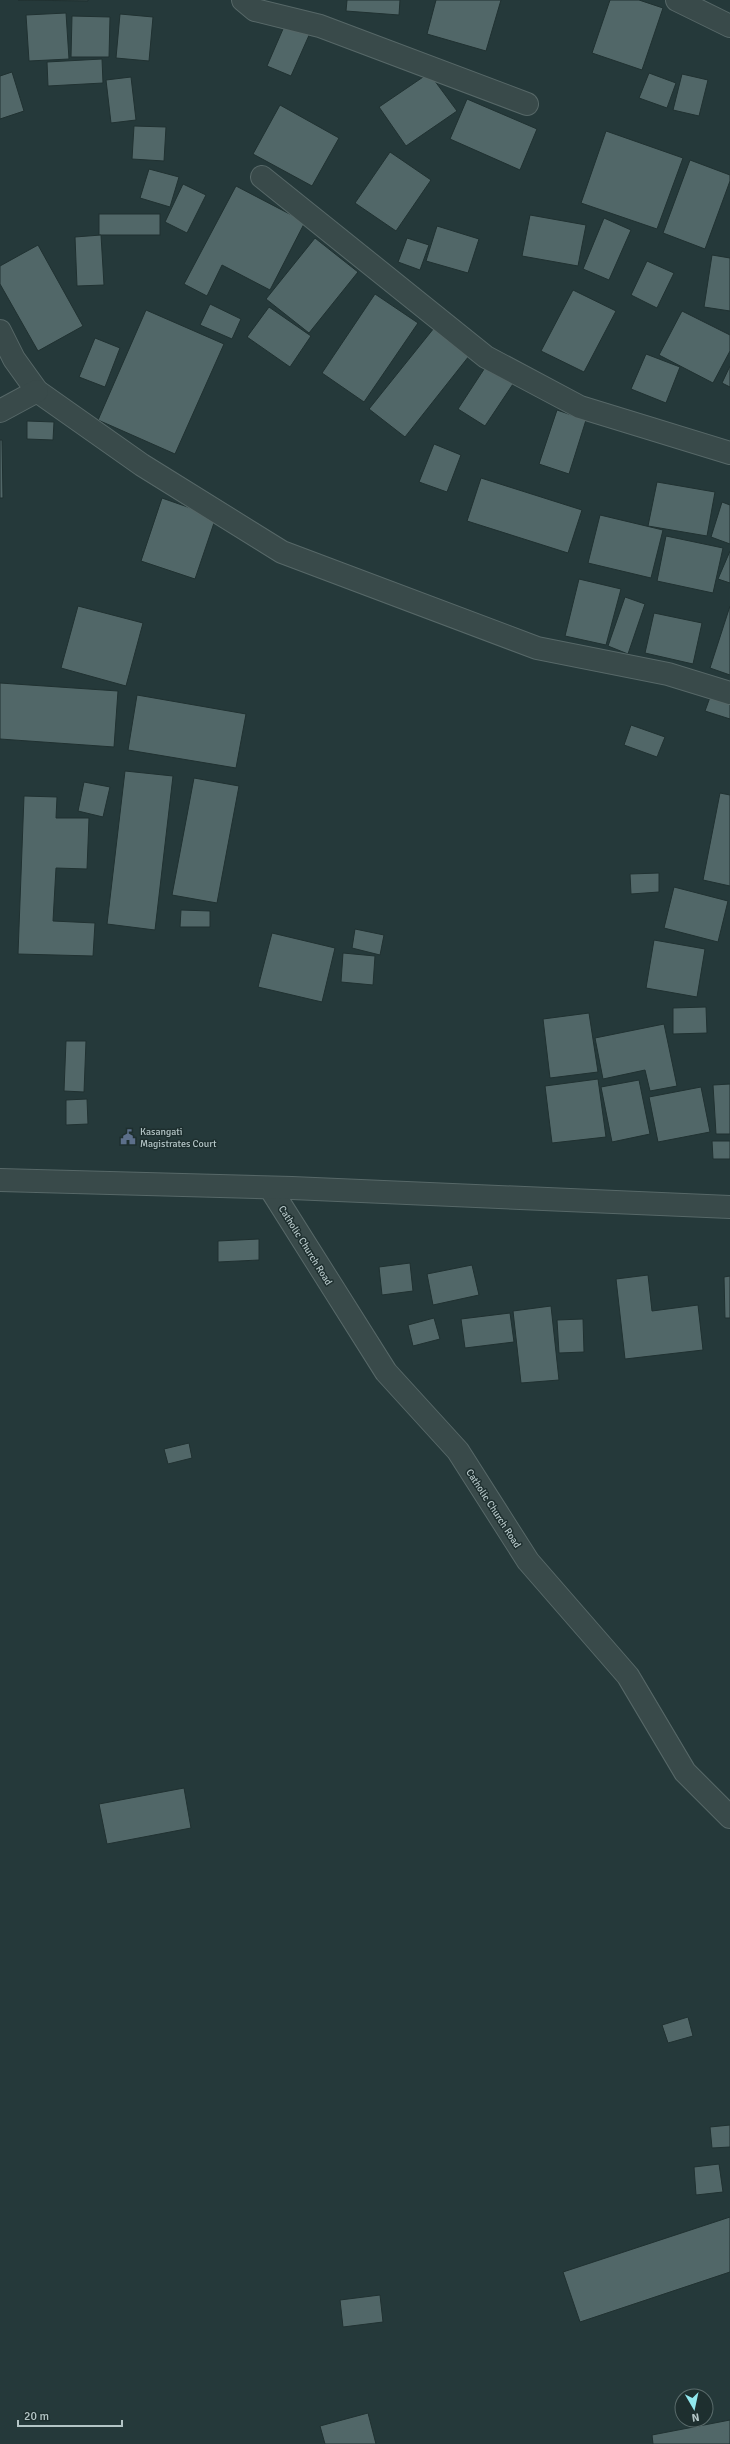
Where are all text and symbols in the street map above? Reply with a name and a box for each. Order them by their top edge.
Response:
place label: Kasangati Magistrates Court [140,1126,217,1150]
public building icon: Kasangati Magistrates Court [119,1128,137,1146]
street label: Catholic Church Road [276,1203,335,1288]
street label: Catholic Church Road [463,1467,523,1550]
north arrow [674,2388,714,2428]
scale bar [18,2402,122,2428]
text: 20 m [24,2409,49,2424]
text: N [691,2410,700,2424]

